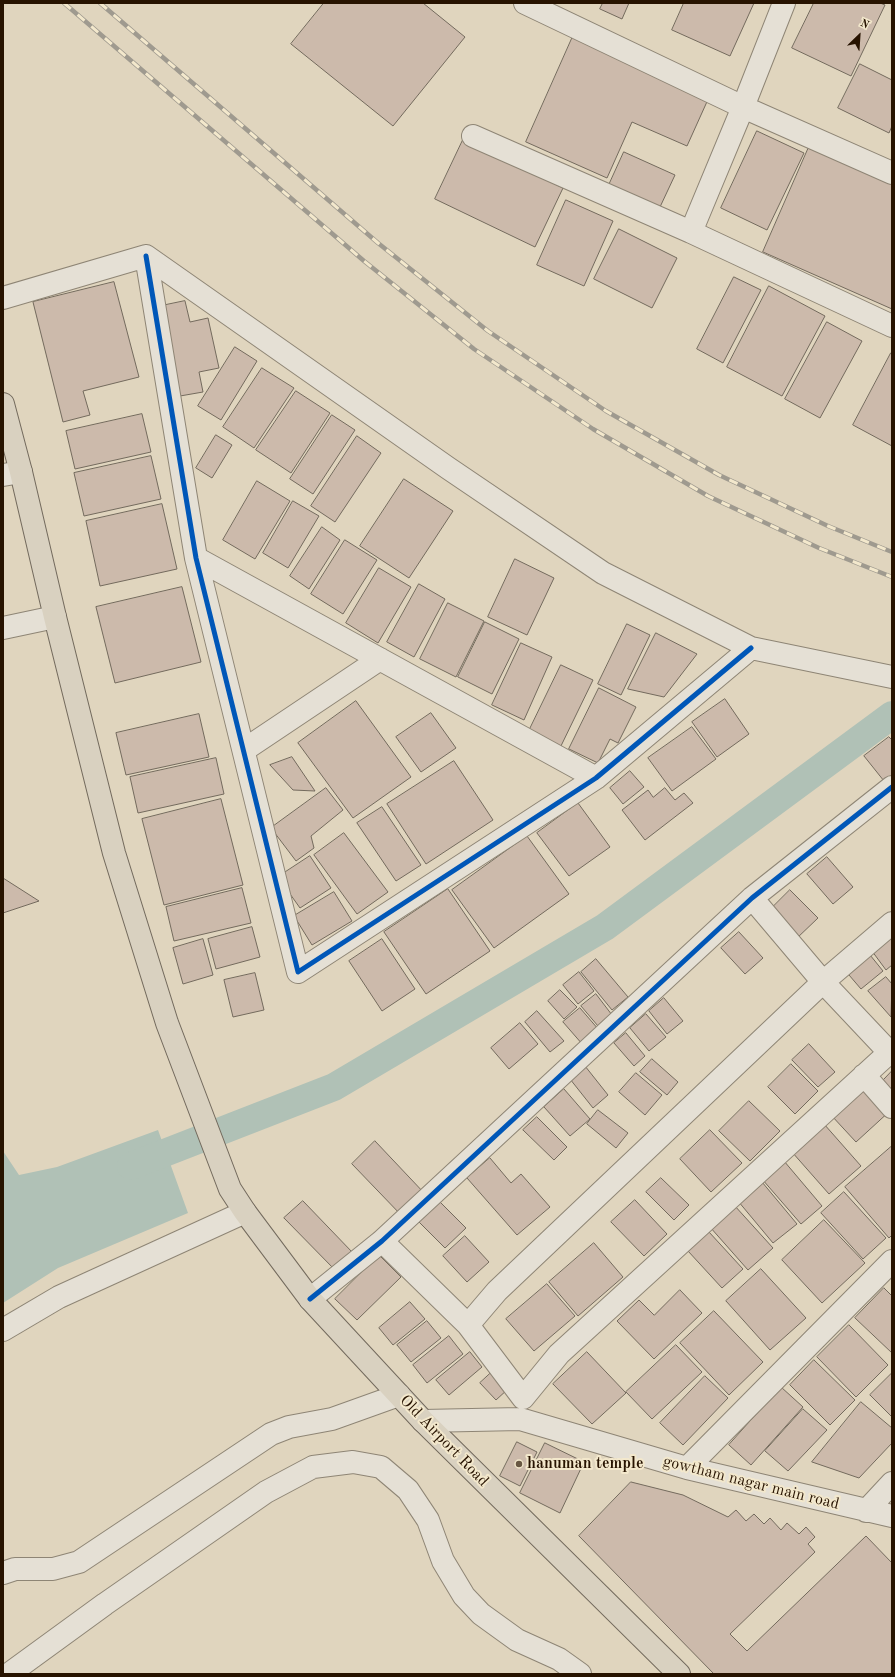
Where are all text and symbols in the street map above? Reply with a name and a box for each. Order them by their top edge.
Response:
north arrow [839,16,879,56]
text: N [858,18,870,31]
street label: Old Airport Road [395,1391,493,1491]
street label: gowtham nagar main road [661,1452,841,1514]
place label: hanuman temple [527,1454,643,1474]
marker: hanuman temple [514,1459,524,1469]

